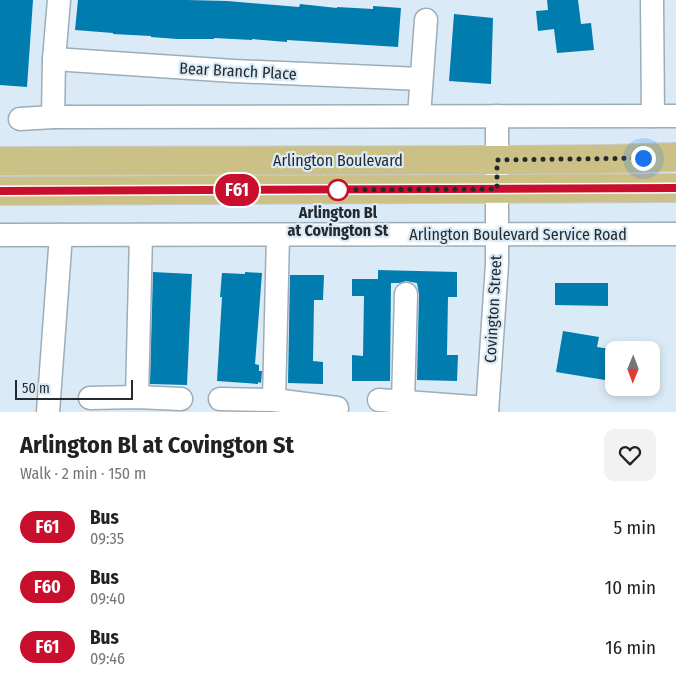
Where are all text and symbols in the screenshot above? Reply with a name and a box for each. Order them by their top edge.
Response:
street label: Bear Branch Place [179,58,297,84]
your location [631,146,656,171]
street label: Arlington Boulevard [273,151,403,170]
line badge: F61 [208,174,266,206]
text: F61 [225,179,249,201]
marker: Arlington Bl at Covington St [327,179,349,201]
place label: Arlington Bl at Covington St [288,203,389,240]
street label: Arlington Boulevard Service Road [409,225,627,244]
street label: Covington Street [481,254,505,364]
north arrow [605,341,660,396]
map controls [605,341,660,396]
scale bar [15,377,132,400]
text: 50 m [22,380,50,397]
button: heart [604,429,656,481]
text: Arlington Bl at Covington St [20,431,294,459]
text: Walk · 2 min · 150 m [20,464,146,483]
text: Bus [90,506,119,529]
text: F61 [36,516,59,538]
text: 5 min [613,516,656,539]
text: 09:35 [90,529,124,548]
text: Bus [90,566,119,589]
text: F60 [34,576,61,598]
text: 10 min [605,576,656,599]
text: 09:40 [90,589,125,608]
text: Bus [90,626,119,649]
text: F61 [36,636,59,658]
text: 16 min [605,636,656,659]
text: 09:46 [90,649,125,668]

